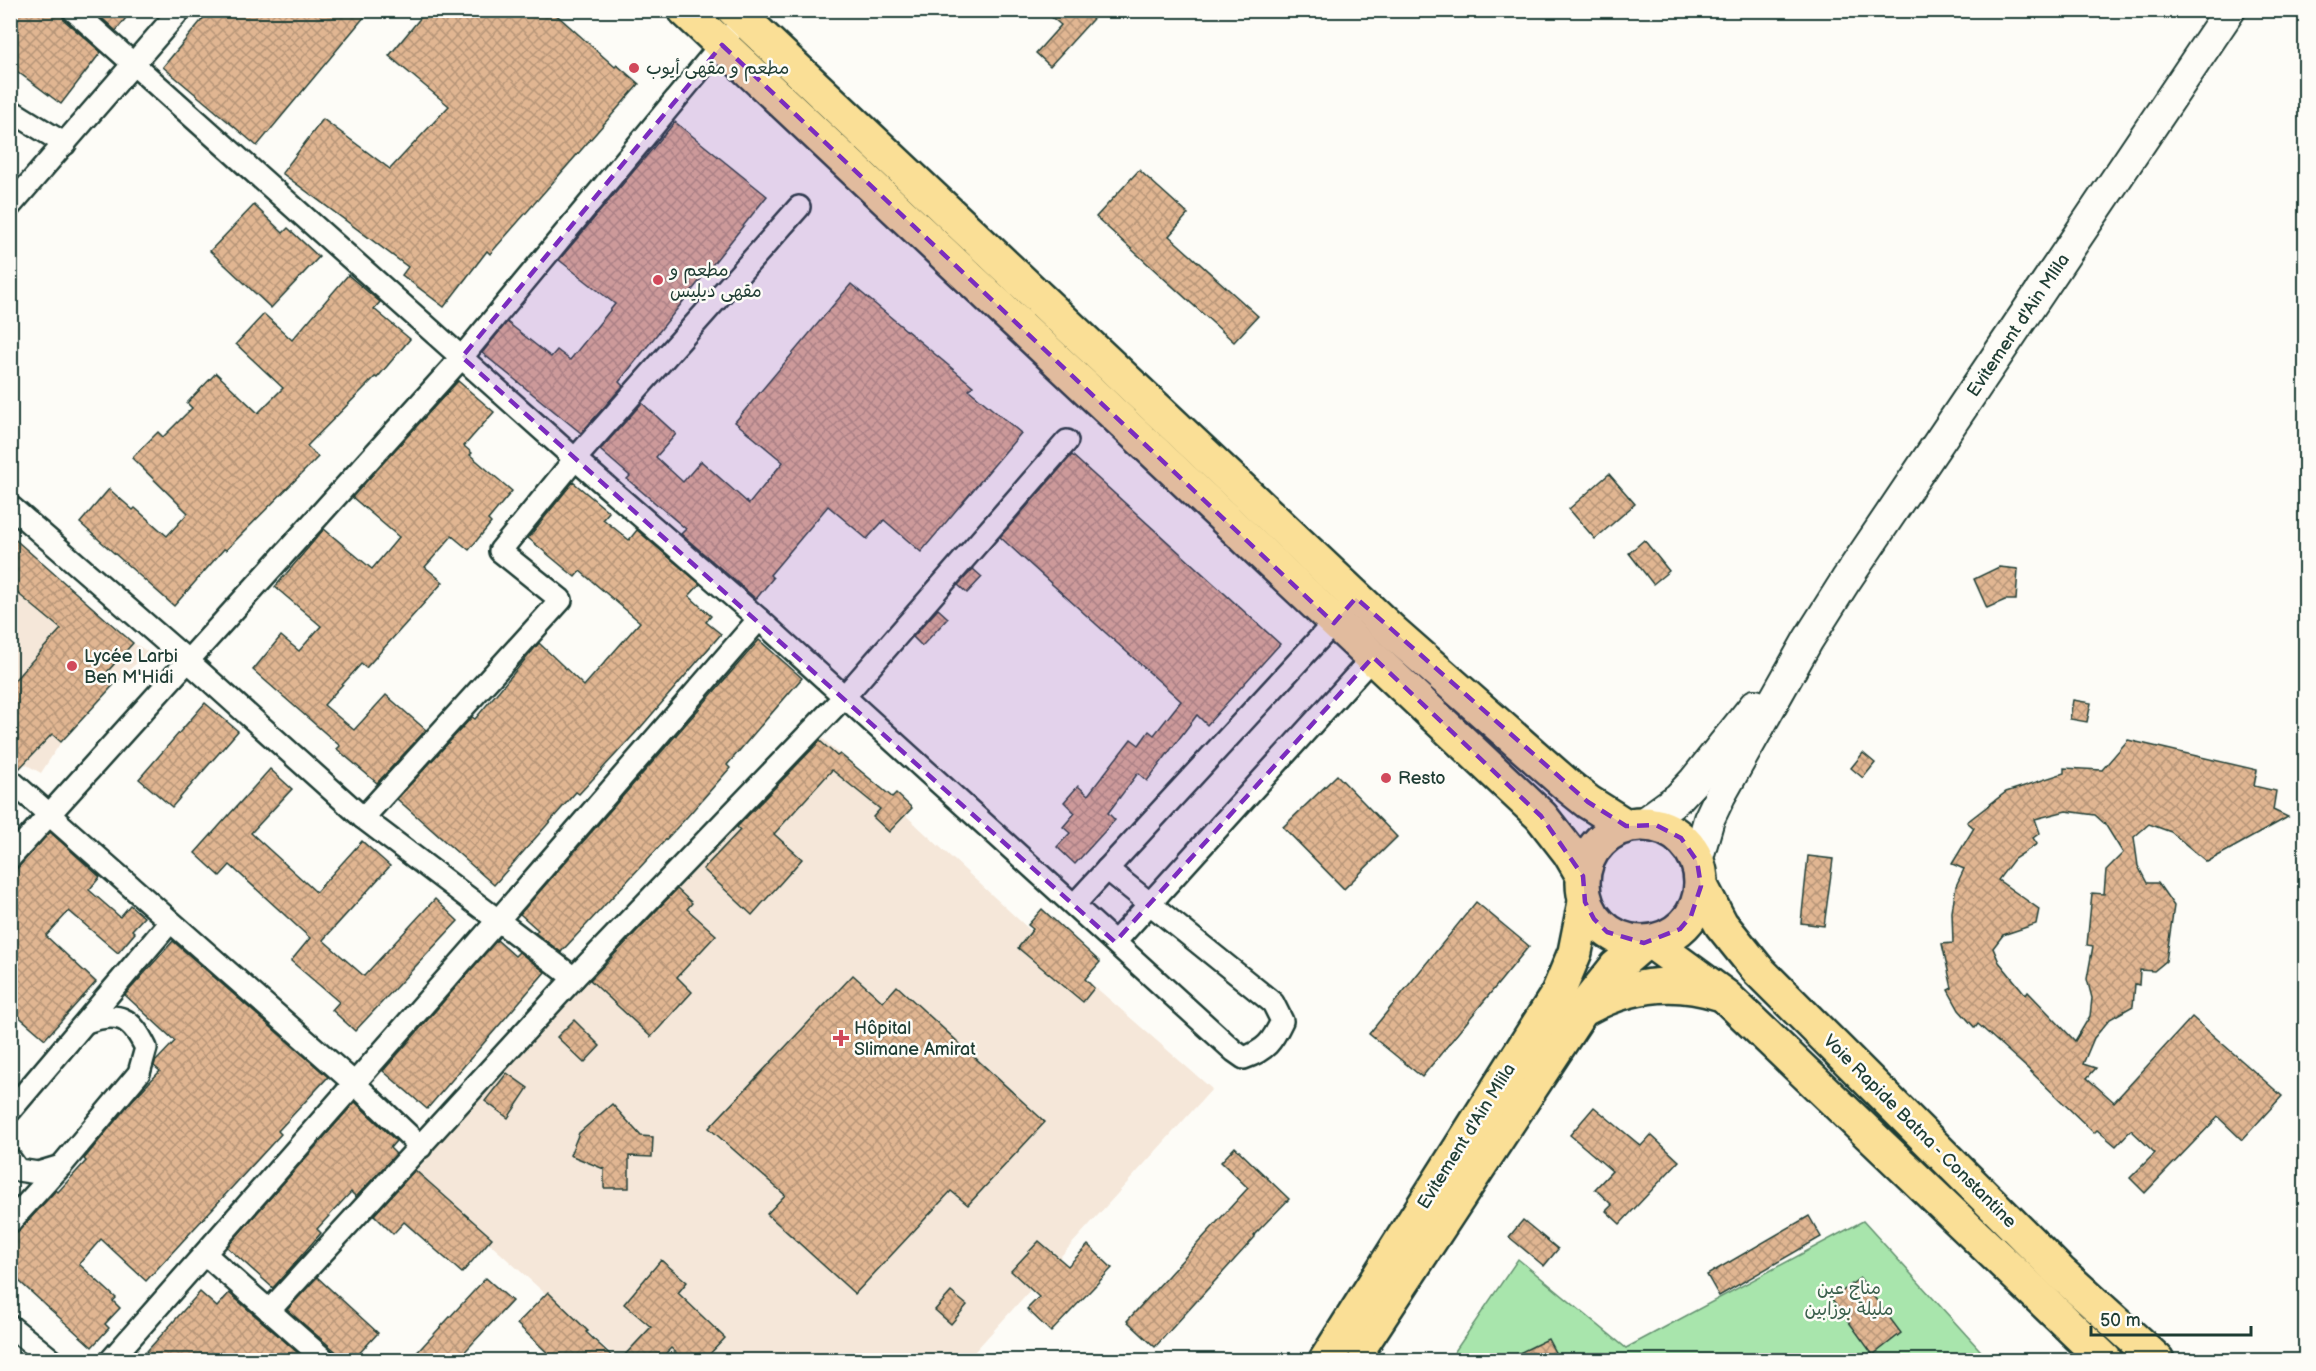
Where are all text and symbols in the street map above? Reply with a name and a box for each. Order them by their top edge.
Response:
place label: مطعم و مقهى أيوب [646,58,789,82]
marker: مطعم و مقهى أيوب [627,61,641,75]
street label: Evitement d'Ain Mlila [1963,250,2074,401]
place label: مطعم و مقهى ديليس [668,260,762,302]
marker: مطعم و مقهى ديليس [651,273,665,287]
place label: Lycée Larbi Ben M'Hidi [84,646,178,688]
marker: Lycée Larbi Ben M'Hidi [65,659,79,673]
place label: Resto [1398,768,1446,789]
marker: Resto [1379,771,1393,785]
place label: Hôpital Slimane Amirat [854,1018,976,1060]
marker: Hôpital Slimane Amirat [832,1029,850,1047]
street label: Voie Rapide Batna - Constantine [1819,1030,2021,1232]
street label: Evitement d'Ain Mlila [1413,1060,1520,1213]
park label: مناج عين مليلة بوزابين [1805,1278,1893,1320]
scale bar [2091,1299,2252,1337]
text: 50 m [2100,1310,2141,1331]

